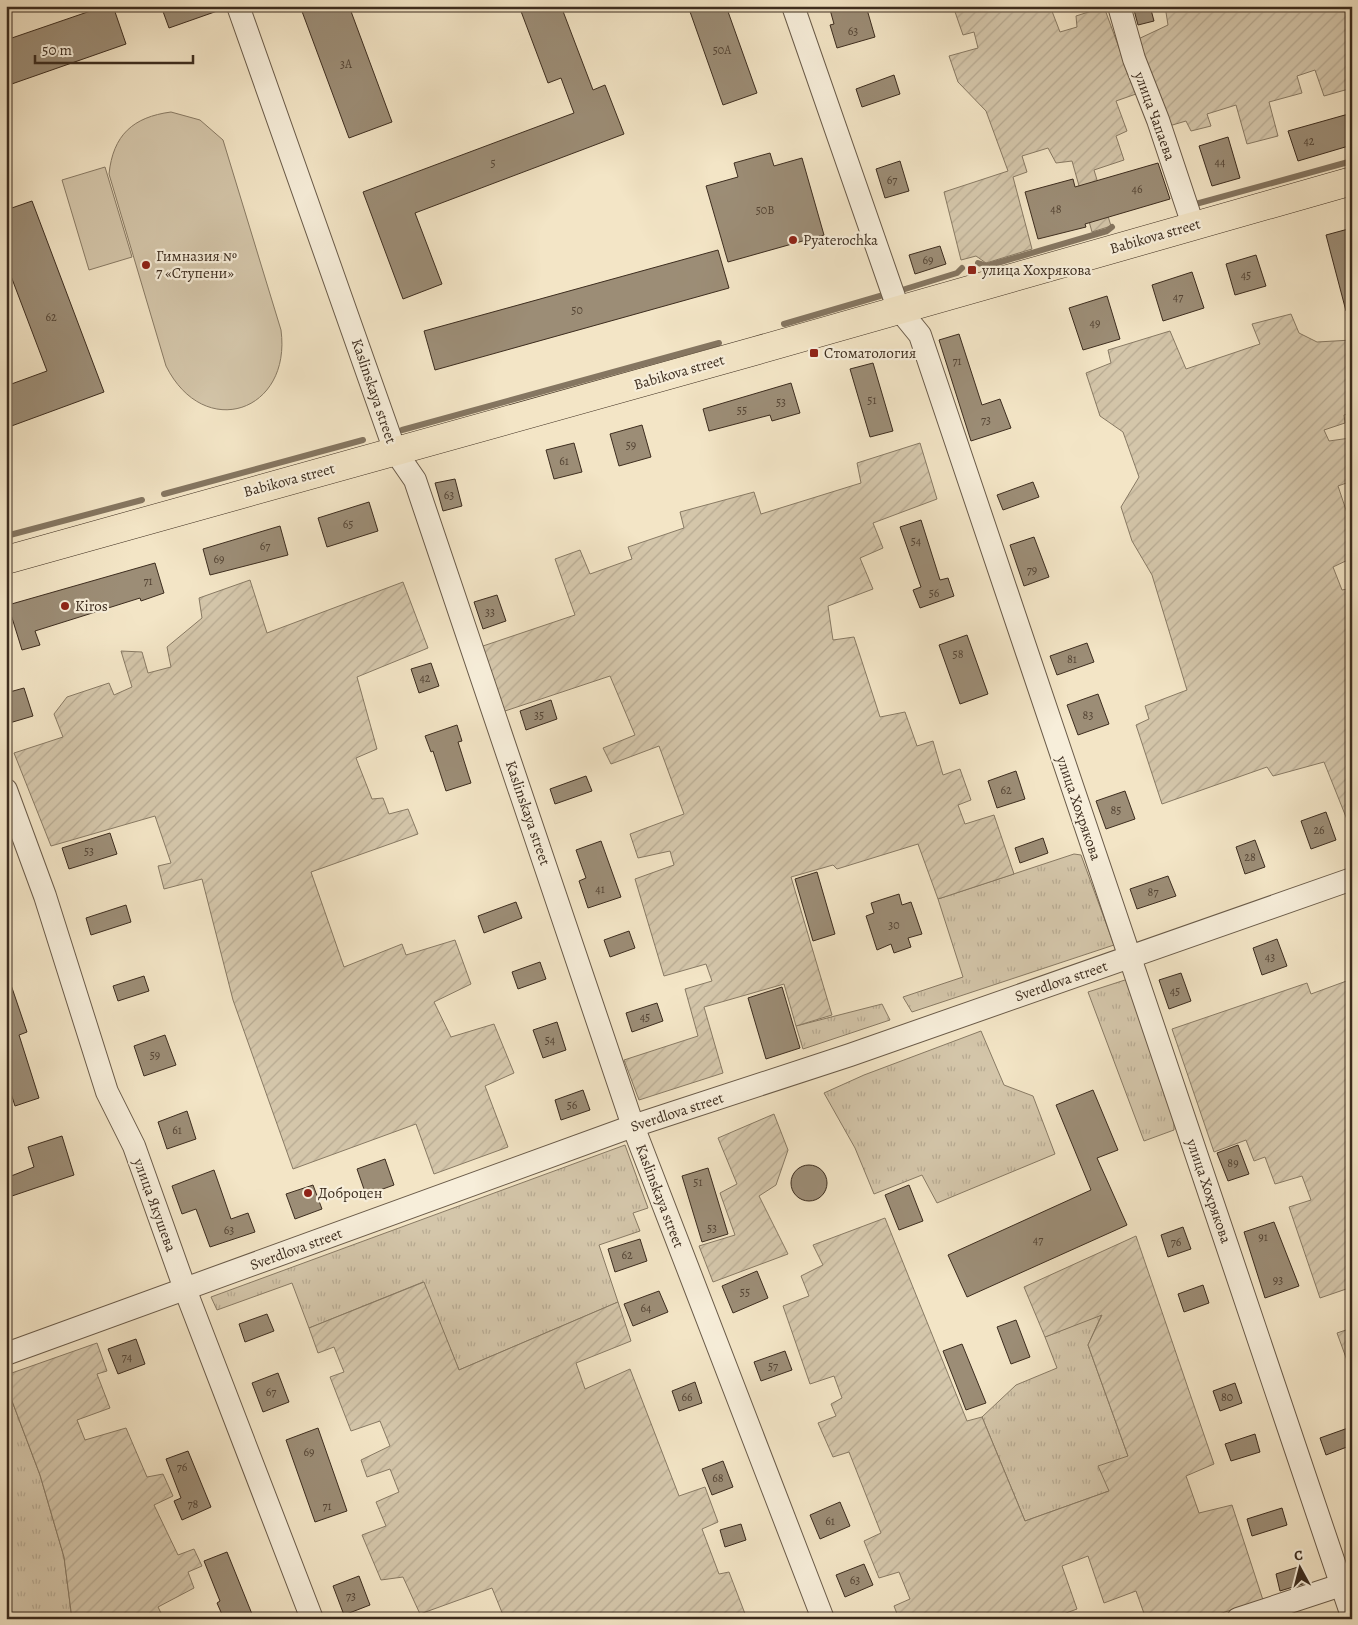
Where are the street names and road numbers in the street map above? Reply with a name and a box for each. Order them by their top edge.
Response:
street label: улица Чапаева [1129,68,1180,163]
street label: Babikova street [1107,213,1203,259]
street label: Kaslinskaya street [347,336,401,446]
street label: Babikova street [631,349,727,395]
street label: Babikova street [241,458,337,502]
street label: улица Хохрякова [1051,752,1106,863]
street label: Kaslinskaya street [501,758,555,868]
street label: Sverdlova street [1012,956,1110,1006]
street label: Sverdlova street [628,1088,726,1136]
street label: улица Хохрякова [1181,1135,1236,1246]
street label: Kaslinskaya street [631,1141,689,1251]
street label: улица Якушева [128,1155,181,1255]
street label: Sverdlova street [247,1223,345,1275]

